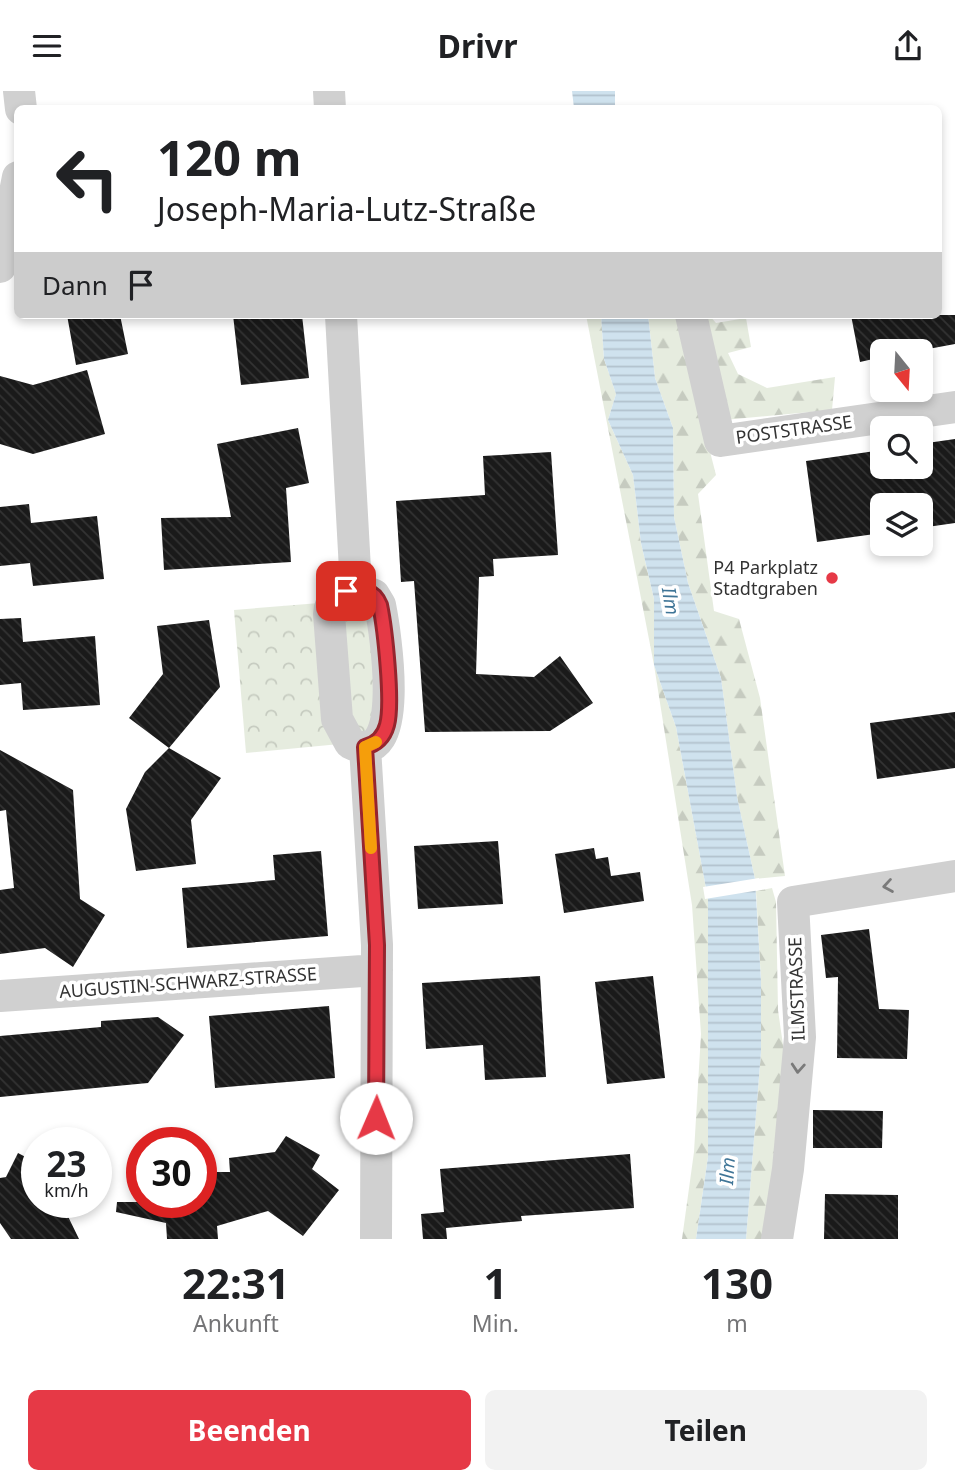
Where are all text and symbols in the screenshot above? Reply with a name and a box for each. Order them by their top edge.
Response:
text: Drivr [438,24,517,67]
icon: menu [28,27,66,65]
icon: share [889,27,927,65]
text: 120 m [157,124,302,190]
icon: left [42,133,133,224]
text: Joseph-Maria-Lutz-Straße [157,187,536,230]
icon: arrive [122,266,160,304]
text: Dann [42,267,108,303]
north arrow [870,339,933,403]
map controls [870,339,933,556]
street label: POSTSTRASSE [734,409,854,449]
button: search [870,416,933,479]
button: layers [870,493,933,556]
place label: P4 Parkplatz Stadtgraben [713,555,818,600]
pin [316,561,376,621]
marker: P4 Parkplatz Stadtgraben [824,570,840,586]
icon: arrive [327,572,365,610]
water label: Ilm [656,584,686,617]
one-way arrow [882,878,893,893]
street label: ILMSTRASSE [782,937,810,1042]
street label: AUGUSTIN-SCHWARZ-STRASSE [58,961,318,1003]
one-way arrow [790,1063,805,1074]
position arrow [339,1081,413,1155]
speed limit sign: 30 [126,1127,217,1218]
text: 23 [46,1140,87,1187]
water label: Ilm [713,1156,741,1187]
text: km/h [44,1178,89,1202]
text: 22:31 [182,1254,290,1311]
text: 1 [483,1254,507,1311]
text: 130 [701,1254,773,1311]
text: Ankunft [193,1307,279,1339]
text: Min. [472,1307,519,1339]
text: m [726,1307,748,1339]
button: Beenden [28,1390,471,1470]
button: Teilen [485,1390,927,1470]

